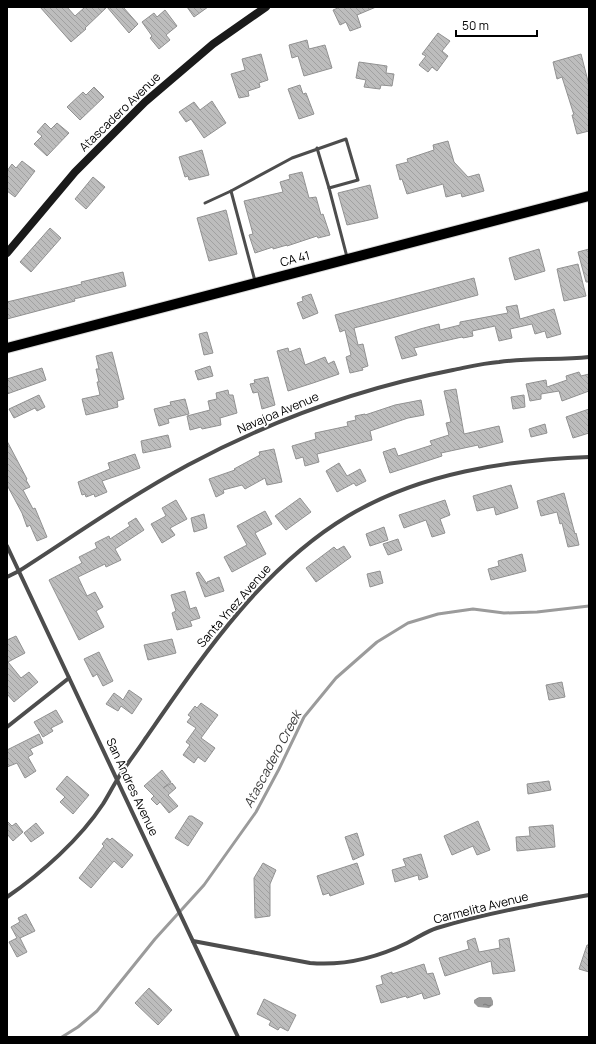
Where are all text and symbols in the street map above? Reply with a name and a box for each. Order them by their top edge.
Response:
scale bar [456,12,537,38]
text: 50 m [462,17,489,34]
street label: Atascadero Avenue [75,68,164,155]
street label: CA 41 [278,246,312,271]
street label: Navajoa Avenue [234,388,321,437]
street label: Santa Ynez Avenue [193,560,275,651]
water label: Atascadero Creek [239,705,306,811]
street label: San Andres Avenue [102,735,163,839]
street label: Carmelita Avenue [432,887,530,928]

